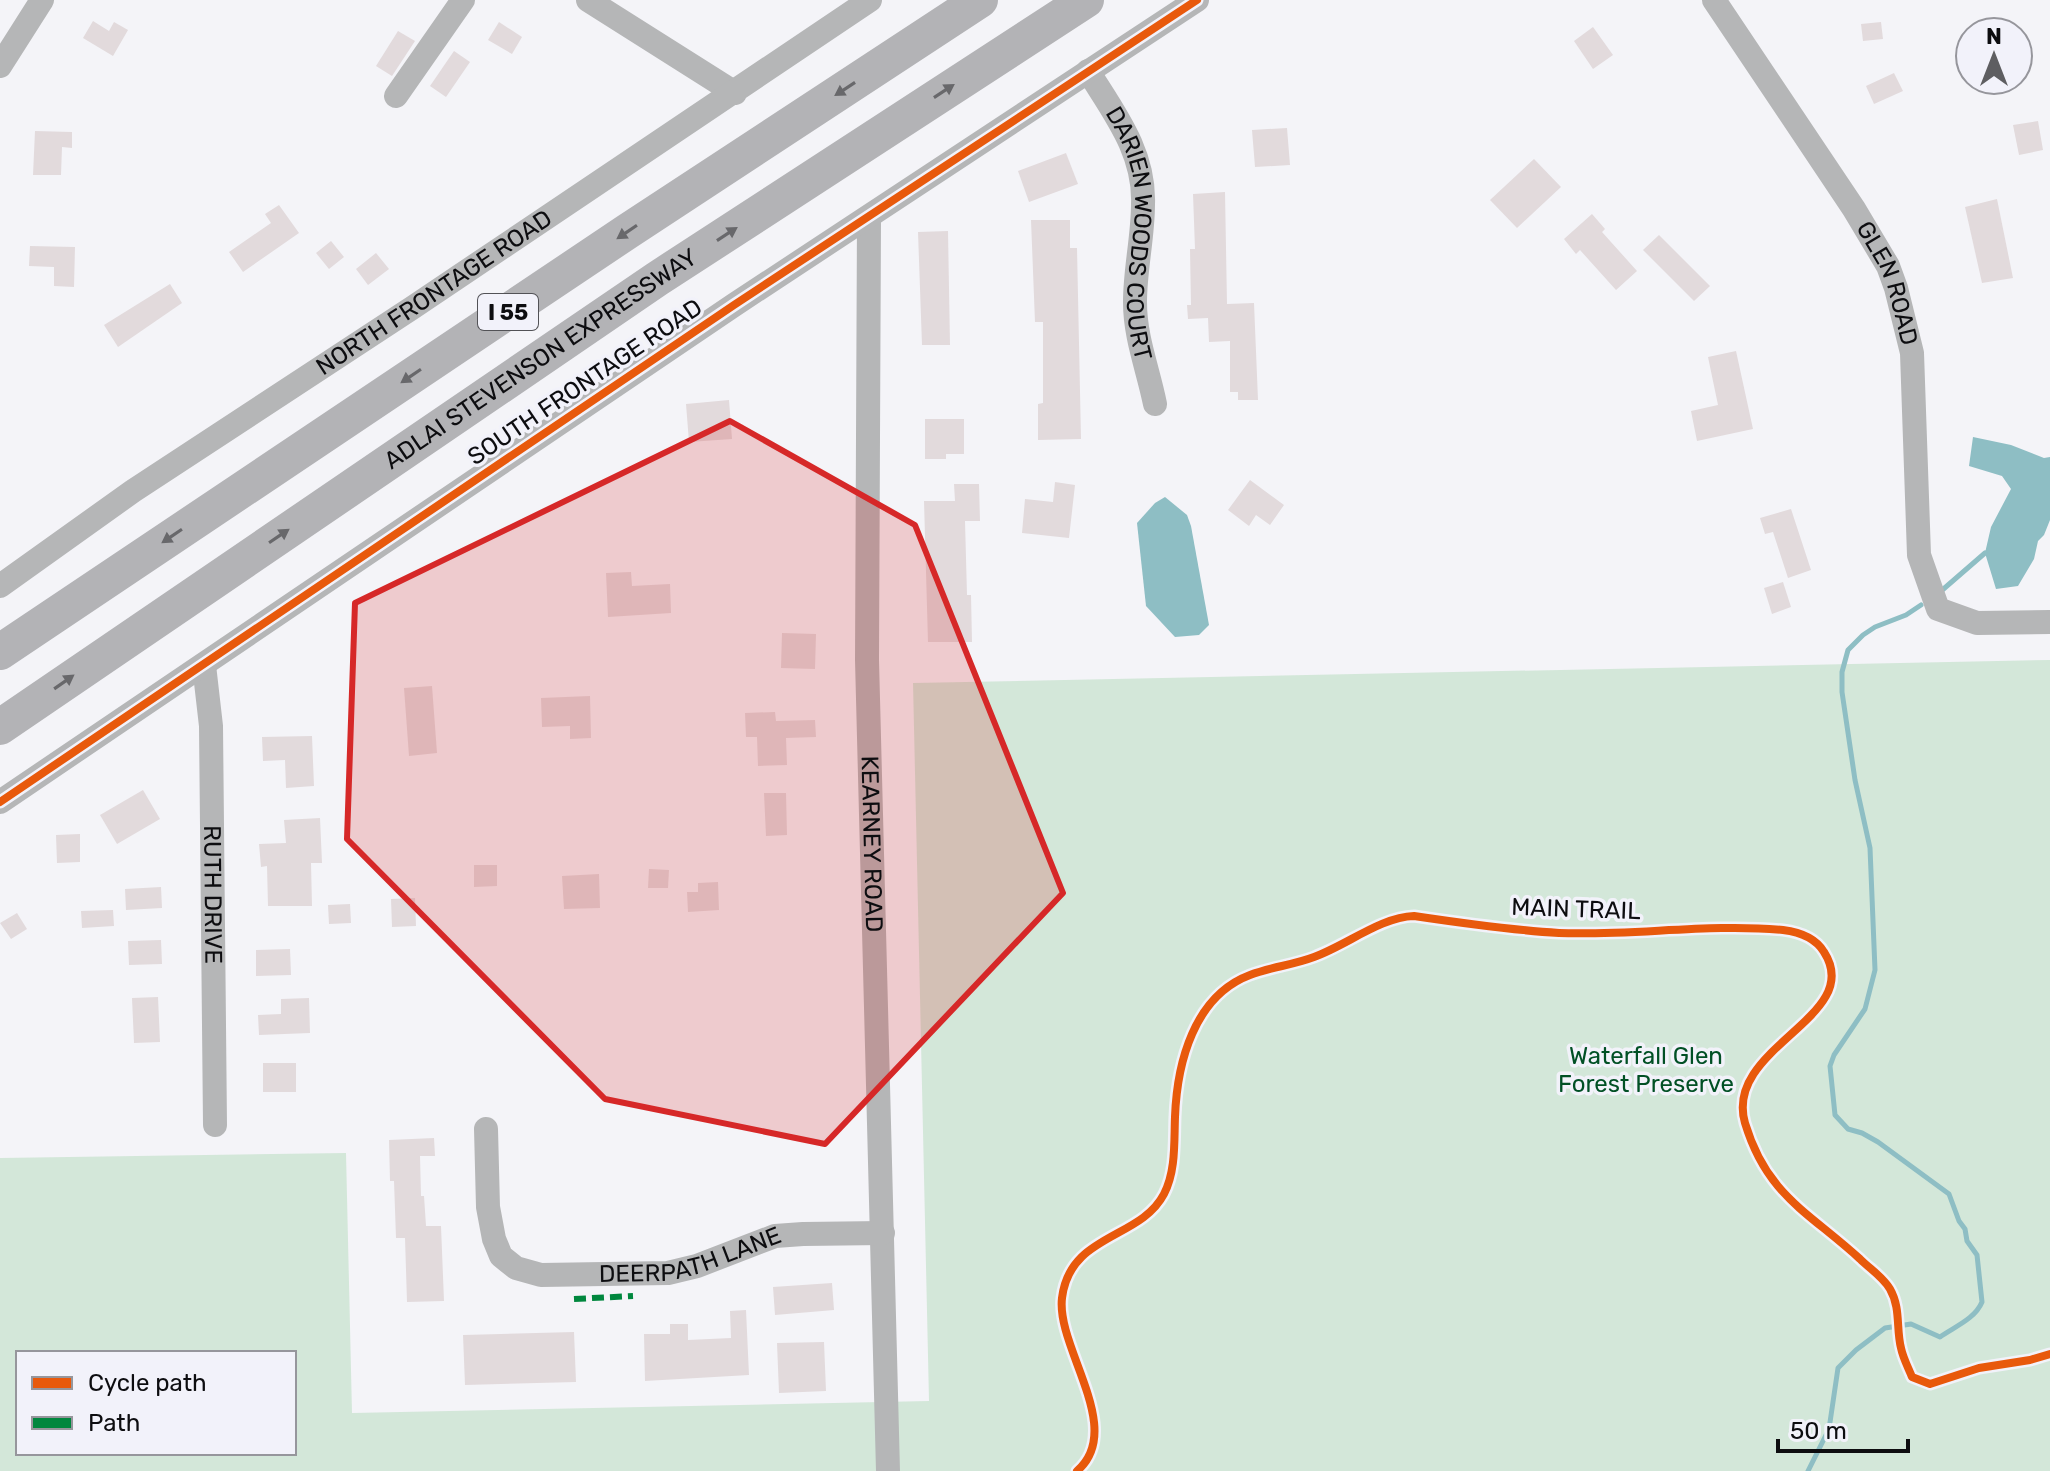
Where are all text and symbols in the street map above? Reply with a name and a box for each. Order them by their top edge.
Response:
north arrow [1954,16,2034,96]
text: N [1986,23,2002,50]
one-way arrow [834,81,855,96]
one-way arrow [933,84,955,99]
street label: DARIEN WOODS COURT [1100,102,1158,363]
street label: NORTH FRONTAGE ROAD [311,204,557,381]
street label: GLEN ROAD [1851,216,1924,348]
one-way arrow [617,224,638,239]
one-way arrow [716,226,737,241]
street label: ADLAI STEVENSON EXPRESSWAY [379,243,702,475]
street label: SOUTH FRONTAGE ROAD [463,293,707,471]
road number: I 55 [478,294,538,330]
one-way arrow [401,368,422,383]
one-way arrow [161,529,183,543]
one-way arrow [269,529,290,544]
one-way arrow [54,675,75,690]
street label: KEARNEY ROAD [855,755,888,933]
street label: RUTH DRIVE [198,825,227,964]
street label: MAIN TRAIL [1511,893,1642,925]
park label: Waterfall Glen Forest Preserve [1558,1042,1734,1098]
street label: DEERPATH LANE [599,1221,785,1288]
legend [16,1351,296,1455]
text: Cycle path [88,1369,207,1397]
scale bar [1778,1403,1908,1453]
text: Path [88,1409,140,1437]
text: 50 m [1790,1417,1847,1445]

